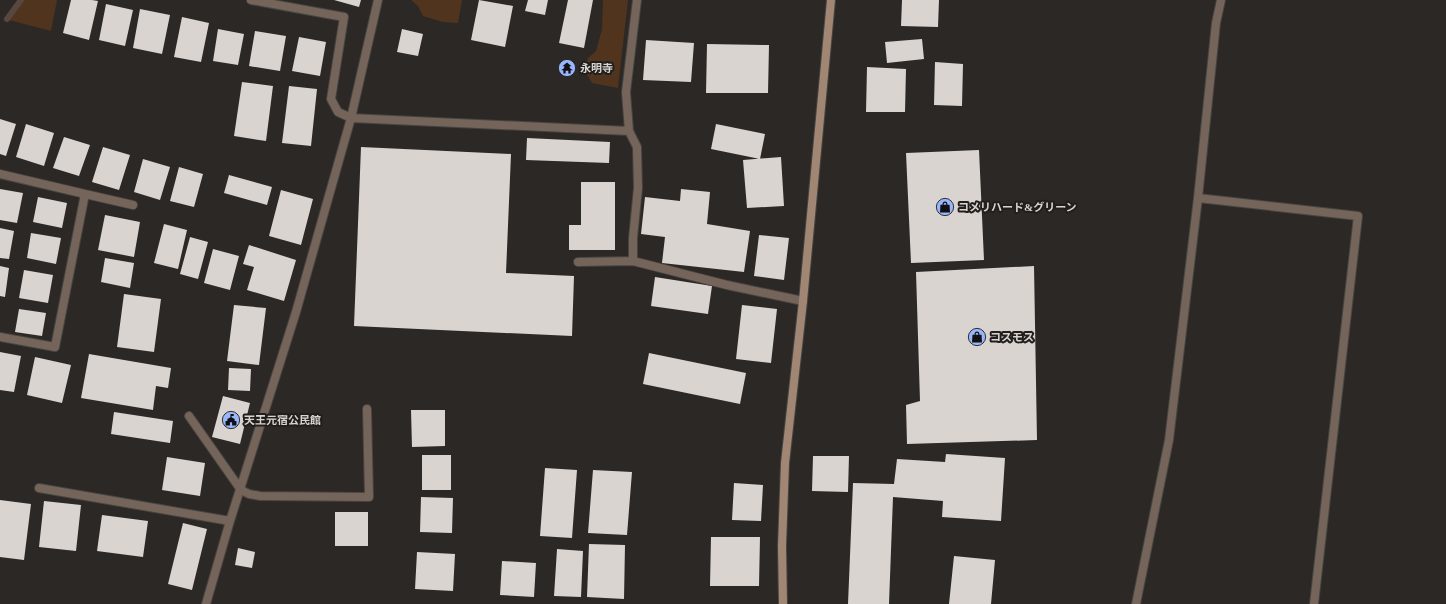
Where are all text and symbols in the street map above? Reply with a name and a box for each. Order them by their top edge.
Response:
temple icon: 永明寺 [557,58,577,78]
place label: 永明寺 [580,62,613,74]
shop icon: コメリハード&グリーン [935,197,955,217]
place label: コメリハード&グリーン [958,201,1077,213]
shop icon: コスモス [967,327,987,347]
place label: コスモス [990,331,1034,343]
public building icon: 天王元宿公民館 [221,410,241,430]
place label: 天王元宿公民館 [244,414,321,426]

